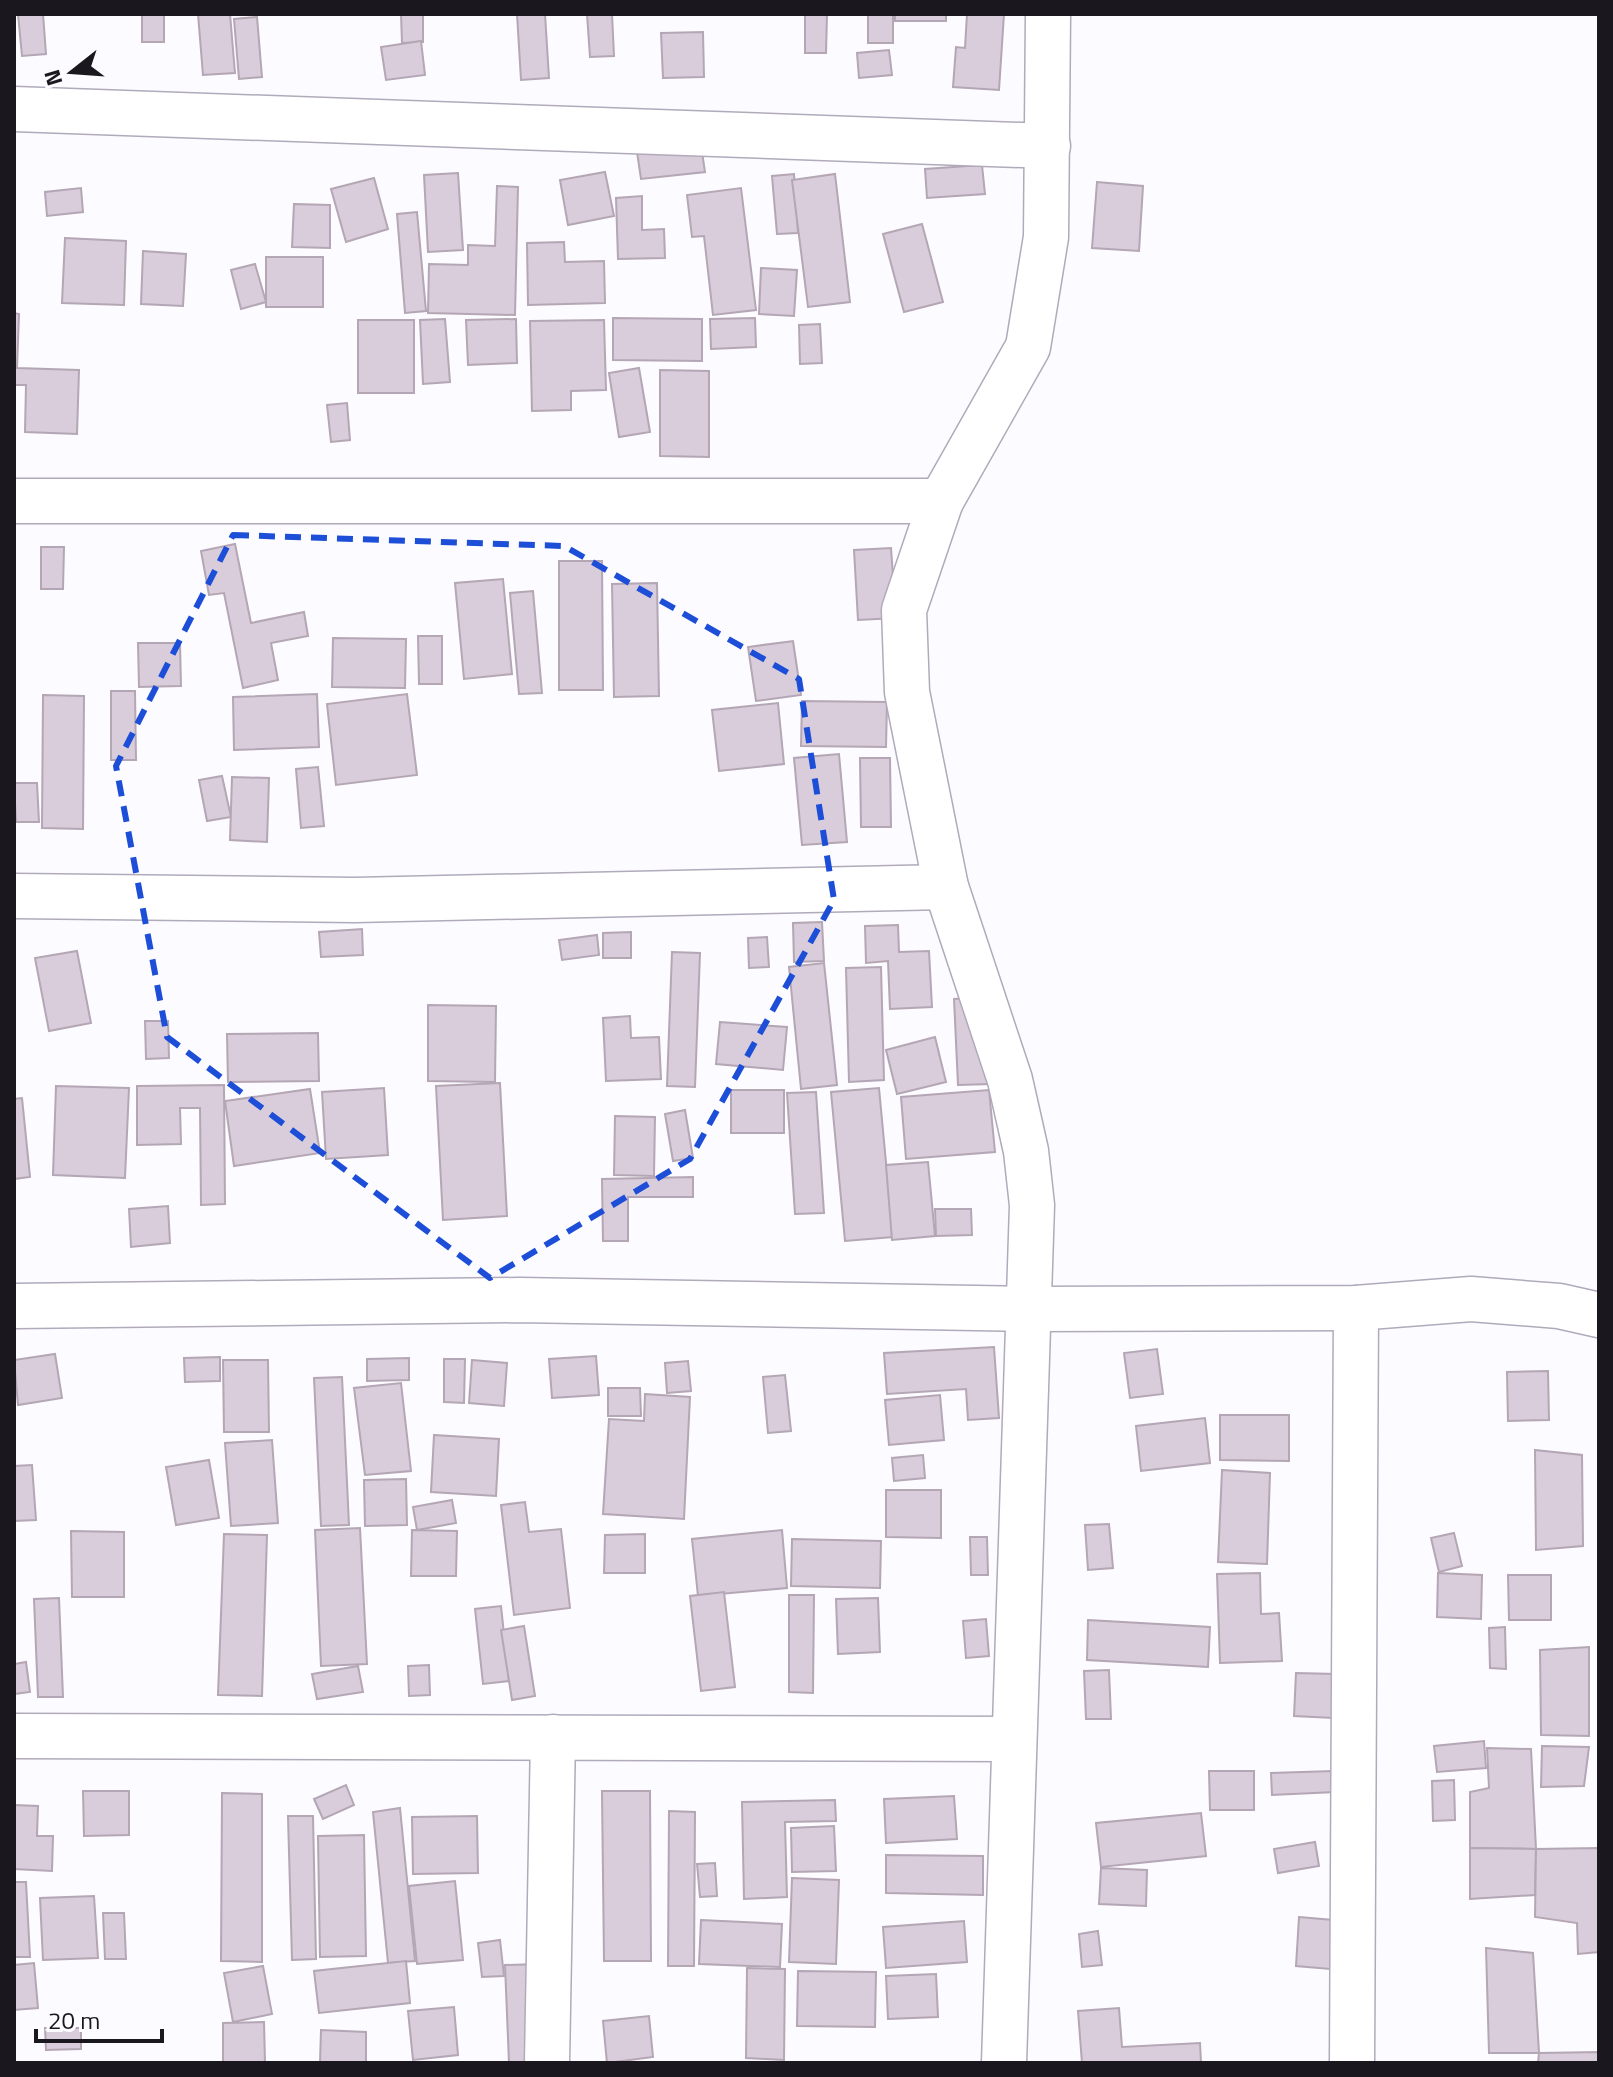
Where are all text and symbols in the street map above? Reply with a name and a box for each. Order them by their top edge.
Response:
north arrow [32,32,112,112]
text: N [34,66,71,90]
scale bar [36,1993,162,2043]
text: 20 m [48,2002,100,2038]

